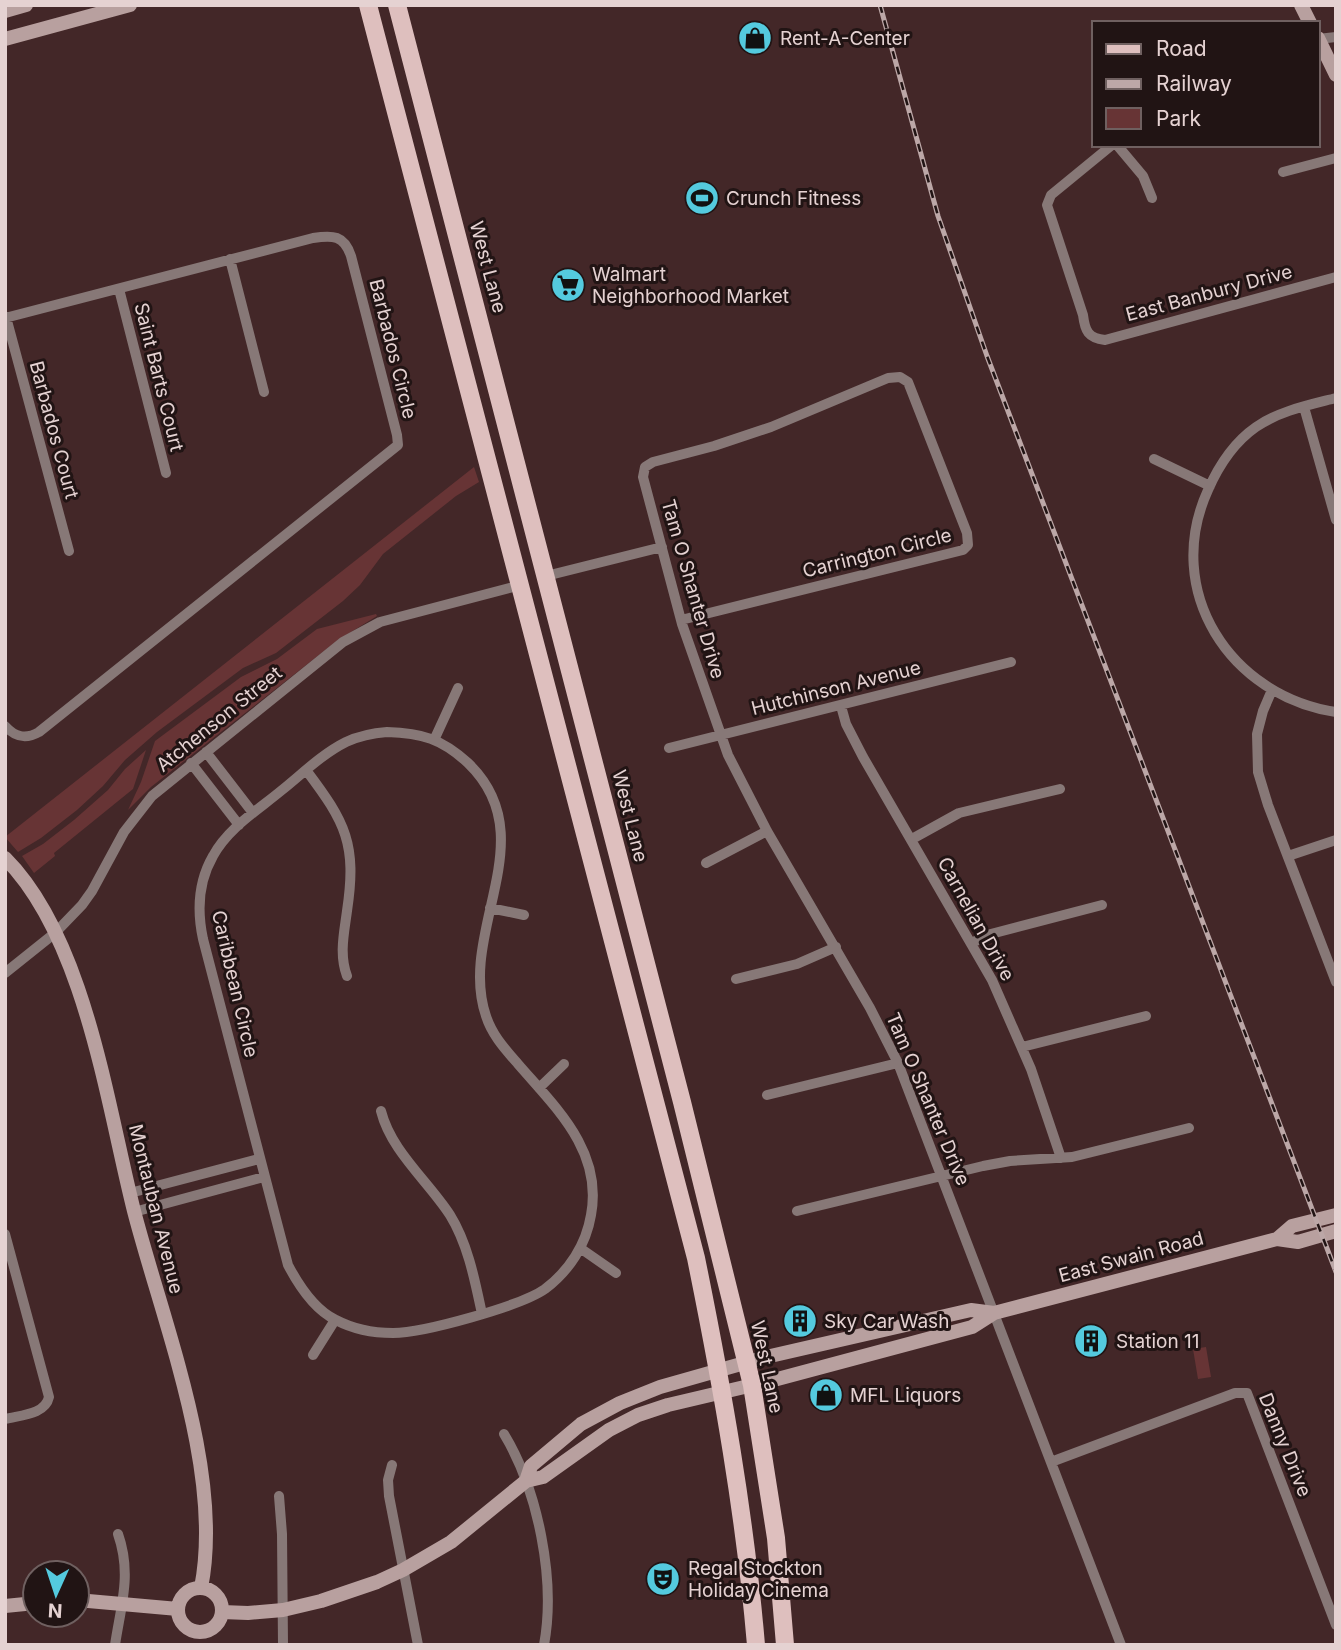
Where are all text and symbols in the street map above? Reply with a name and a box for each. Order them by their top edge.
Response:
shop icon: Rent-A-Center [736,19,774,57]
legend [1092,21,1320,147]
place label: Rent-A-Center [780,27,910,50]
text: Road [1156,36,1207,61]
text: Railway [1156,71,1232,96]
text: Park [1156,106,1201,131]
sports icon: Crunch Fitness [683,179,721,217]
place label: Crunch Fitness [726,187,861,210]
street label: West Lane [465,219,511,315]
street label: East Banbury Drive [1123,260,1295,326]
place label: Walmart Neighborhood Market [592,263,789,308]
supermarket icon: Walmart Neighborhood Market [549,266,587,304]
street label: Barbados Circle [365,277,421,421]
street label: Saint Barts Court [129,300,189,454]
street label: Barbados Court [25,359,83,501]
street label: Tam O Shanter Drive [656,497,730,681]
street label: Carrington Circle [800,523,954,583]
street label: Hutchinson Avenue [749,656,923,720]
street label: Atchenson Street [152,661,286,777]
street label: West Lane [607,768,653,864]
street label: Carnelian Drive [933,853,1019,985]
street label: Caribbean Circle [207,908,263,1060]
street label: Tam O Shanter Drive [881,1009,975,1189]
street label: Montauban Avenue [124,1122,188,1296]
street label: East Swain Road [1056,1227,1206,1287]
building icon: Sky Car Wash [781,1302,819,1340]
place label: Sky Car Wash [824,1310,949,1333]
street label: West Lane [746,1319,788,1415]
building icon: Station 11 [1072,1322,1110,1360]
place label: Station 11 [1116,1330,1199,1353]
shop icon: MFL Liquors [807,1376,845,1414]
place label: MFL Liquors [850,1384,961,1407]
street label: Danny Drive [1254,1390,1316,1500]
place label: Regal Stockton Holiday Cinema [688,1557,829,1602]
north arrow [21,1559,91,1629]
theatre icon: Regal Stockton Holiday Cinema [644,1560,682,1598]
text: N [47,1599,63,1622]

